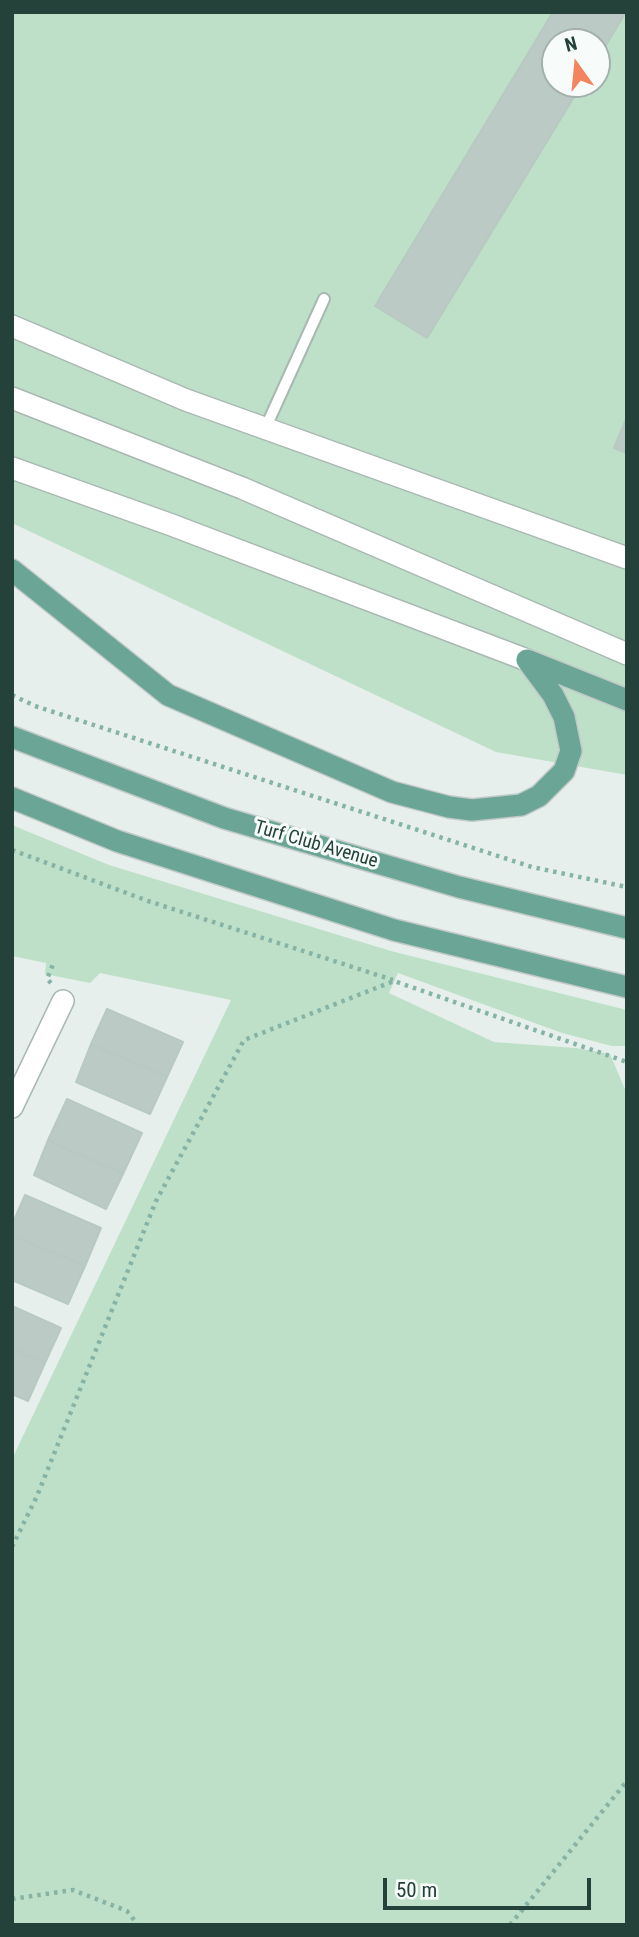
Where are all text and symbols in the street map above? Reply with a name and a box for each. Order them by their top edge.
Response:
north arrow [541,28,611,98]
text: N [562,32,580,57]
street label: Turf Club Avenue [252,817,380,873]
scale bar [387,1864,595,1908]
text: 50 m [396,1878,437,1902]

